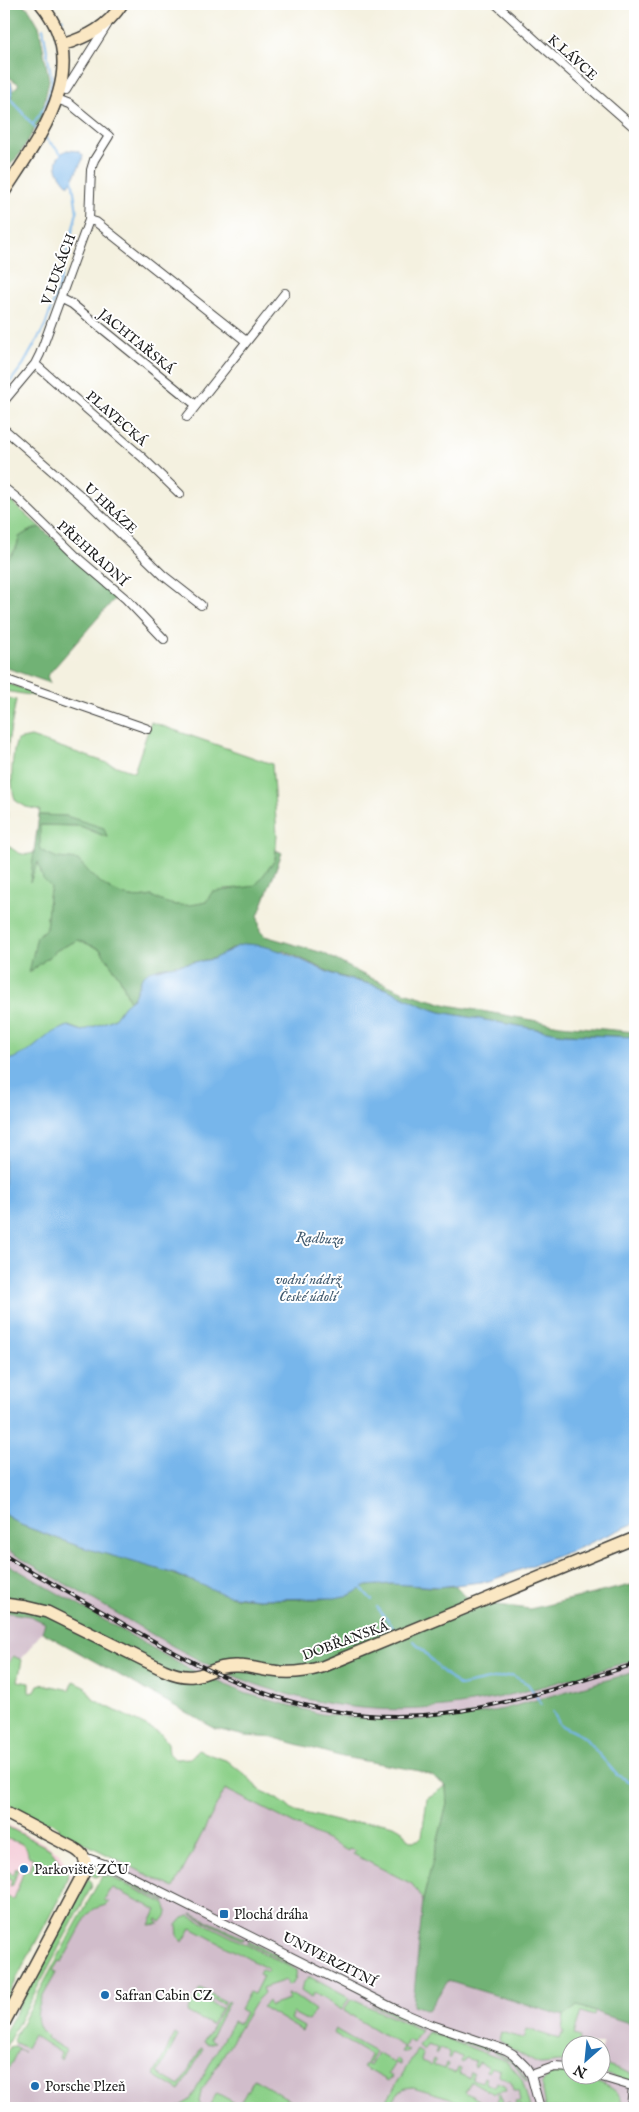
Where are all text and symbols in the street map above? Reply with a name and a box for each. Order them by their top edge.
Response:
street label: K LÁVCE [544,30,602,85]
street label: V LUKÁCH [36,231,80,309]
street label: JACHTAŘSKÁ [93,303,179,378]
street label: PLAVECKÁ [82,386,152,451]
street label: U HRÁZE [80,479,142,538]
street label: PŘEHRADNÍ [53,516,133,591]
water label: Radbuza [295,1228,345,1249]
water label: vodní nádrž České údolí [275,1270,342,1306]
street label: DOBŘANSKÁ [299,1616,391,1665]
place label: Parkoviště ZČU [34,1860,129,1879]
marker: Parkoviště ZČU [18,1863,30,1875]
place label: Plochá dráha [234,1906,309,1924]
marker: Plochá dráha [218,1908,230,1920]
street label: UNIVERZITNÍ [279,1927,381,1992]
place label: Safran Cabin CZ [115,1987,213,2005]
marker: Safran Cabin CZ [99,1989,111,2001]
north arrow [562,2034,612,2084]
text: N [571,2060,591,2082]
place label: Porsche Plzeň [45,2078,126,2096]
marker: Porsche Plzeň [29,2080,41,2092]

